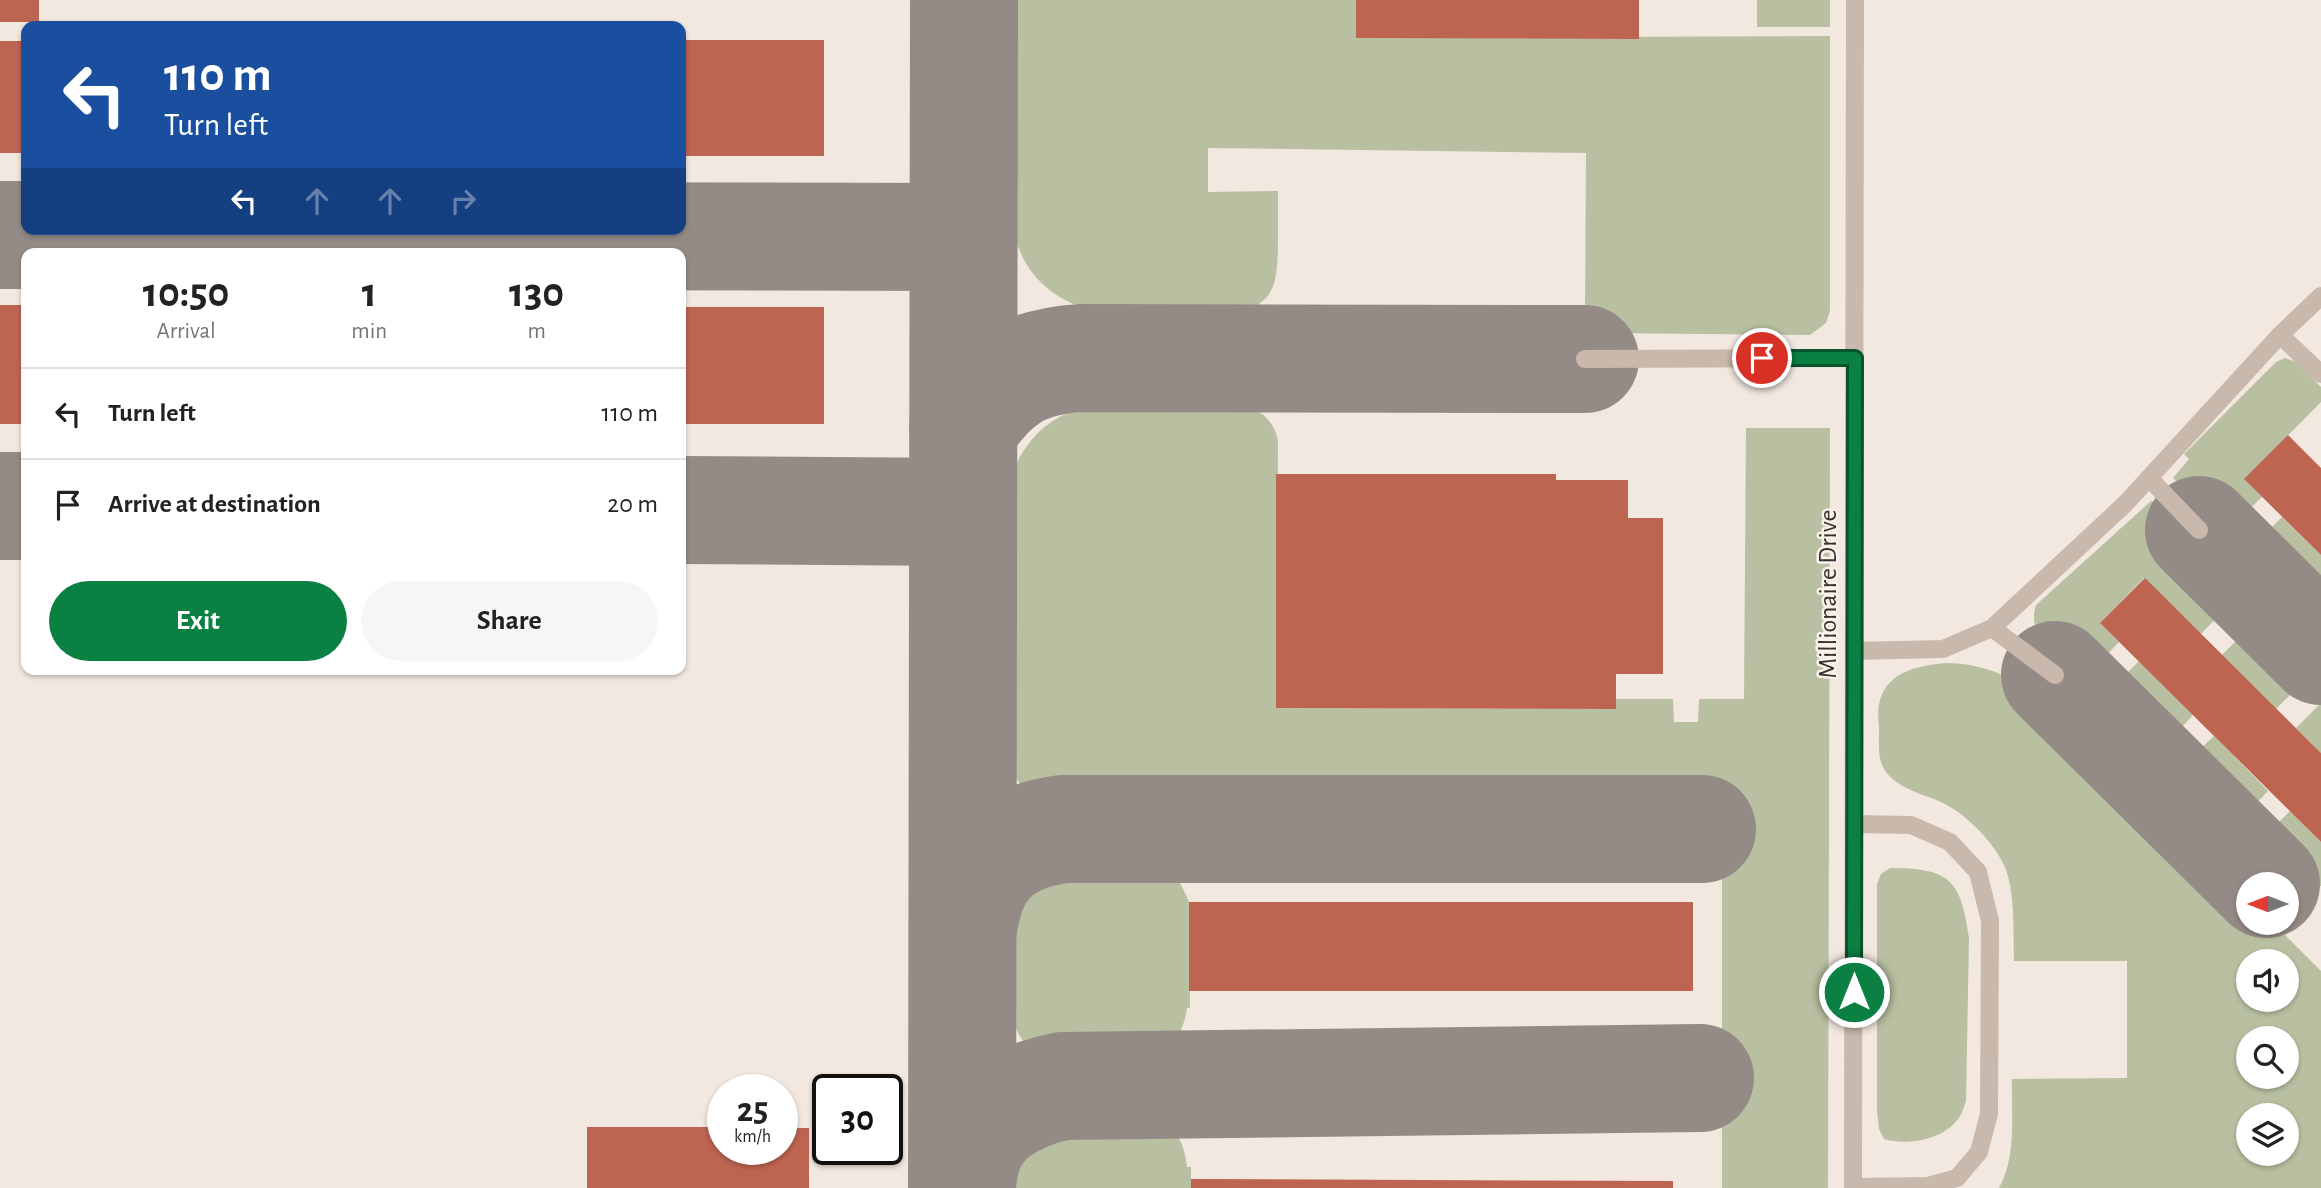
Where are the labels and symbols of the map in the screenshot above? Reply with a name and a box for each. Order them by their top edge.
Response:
pin [1732,328,1792,388]
street label: Millionaire Drive [1815,510,1841,678]
north arrow [2236,872,2300,934]
position arrow [1817,955,1891,1029]
speed limit sign: 30 [812,1074,903,1165]

